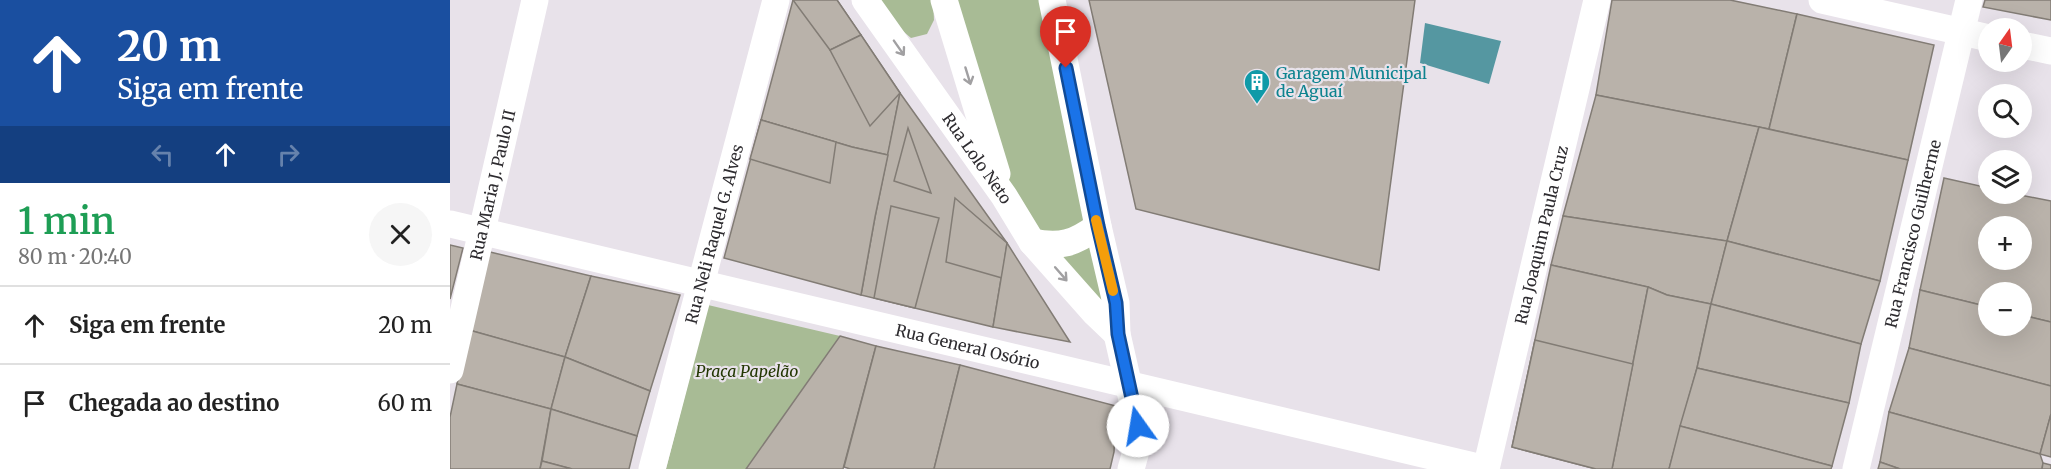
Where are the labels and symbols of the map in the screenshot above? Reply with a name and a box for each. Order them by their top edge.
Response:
pin [1040,6,1091,68]
north arrow [1978,18,2032,72]
one-way arrow [892,39,905,55]
place label: Garagem Municipal de Aguaí [1276,63,1427,101]
one-way arrow [963,66,974,85]
building icon: Garagem Municipal de Aguaí [1242,67,1272,105]
street label: Rua Maria J. Paulo II [466,108,520,262]
street label: Rua Lolo Neto [938,109,1016,207]
street label: Rua Francisco Guilherme [1880,138,1945,330]
street label: Rua Neli Raquel G. Alves [681,142,747,326]
street label: Rua Joaquim Paula Cruz [1511,143,1572,327]
one-way arrow [1054,266,1068,281]
street label: Rua General Osório [894,320,1042,373]
park label: Praça Papelão [696,361,798,381]
position arrow [1106,394,1170,458]

